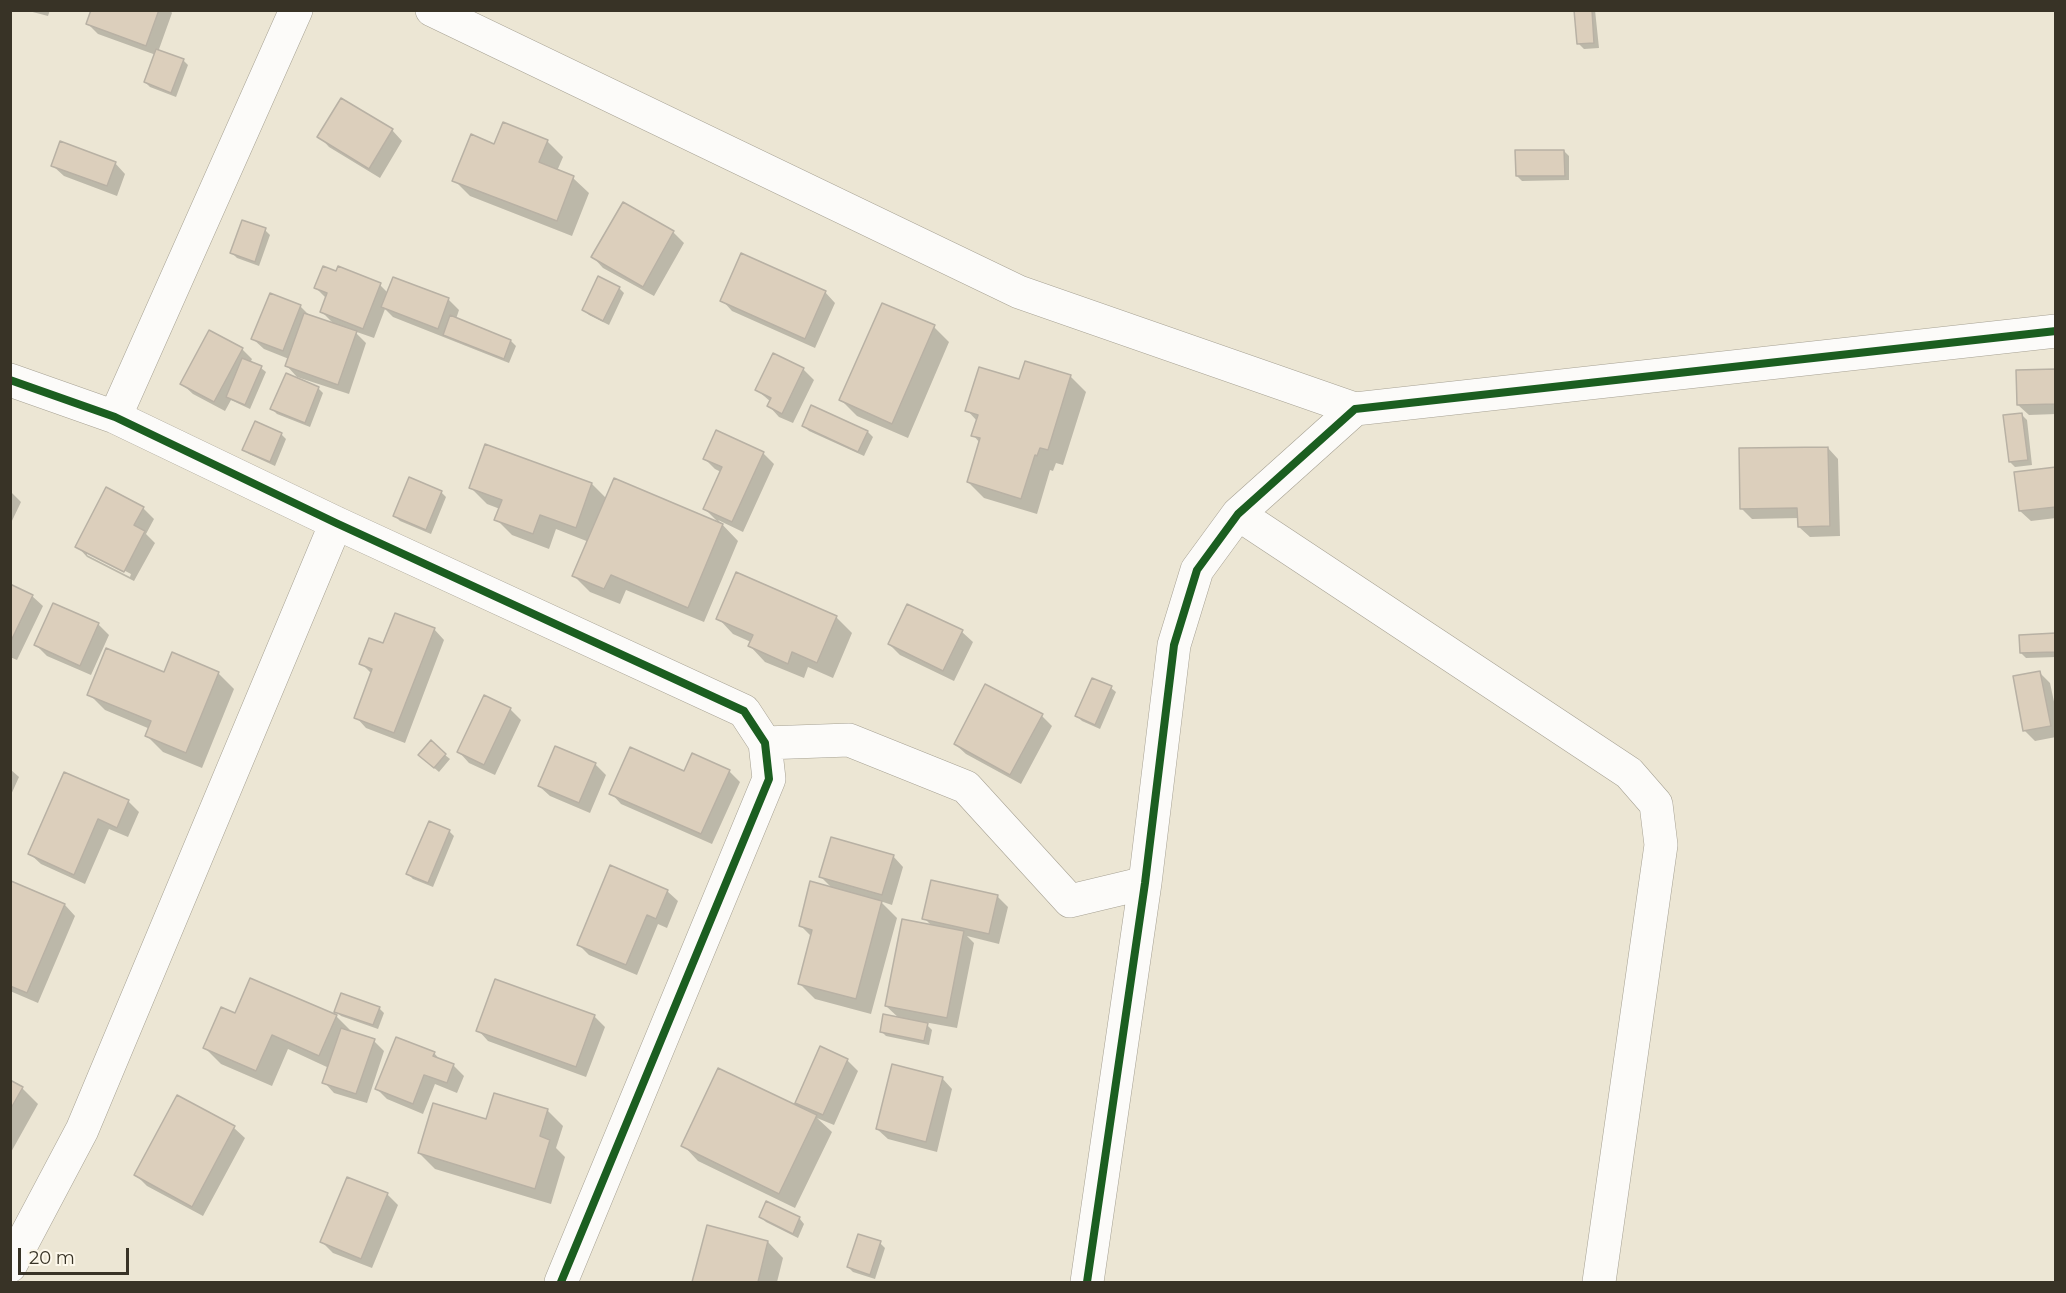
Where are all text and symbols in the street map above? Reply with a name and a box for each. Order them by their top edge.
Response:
scale bar [21,1236,132,1274]
text: 20 m [29,1247,75,1269]

